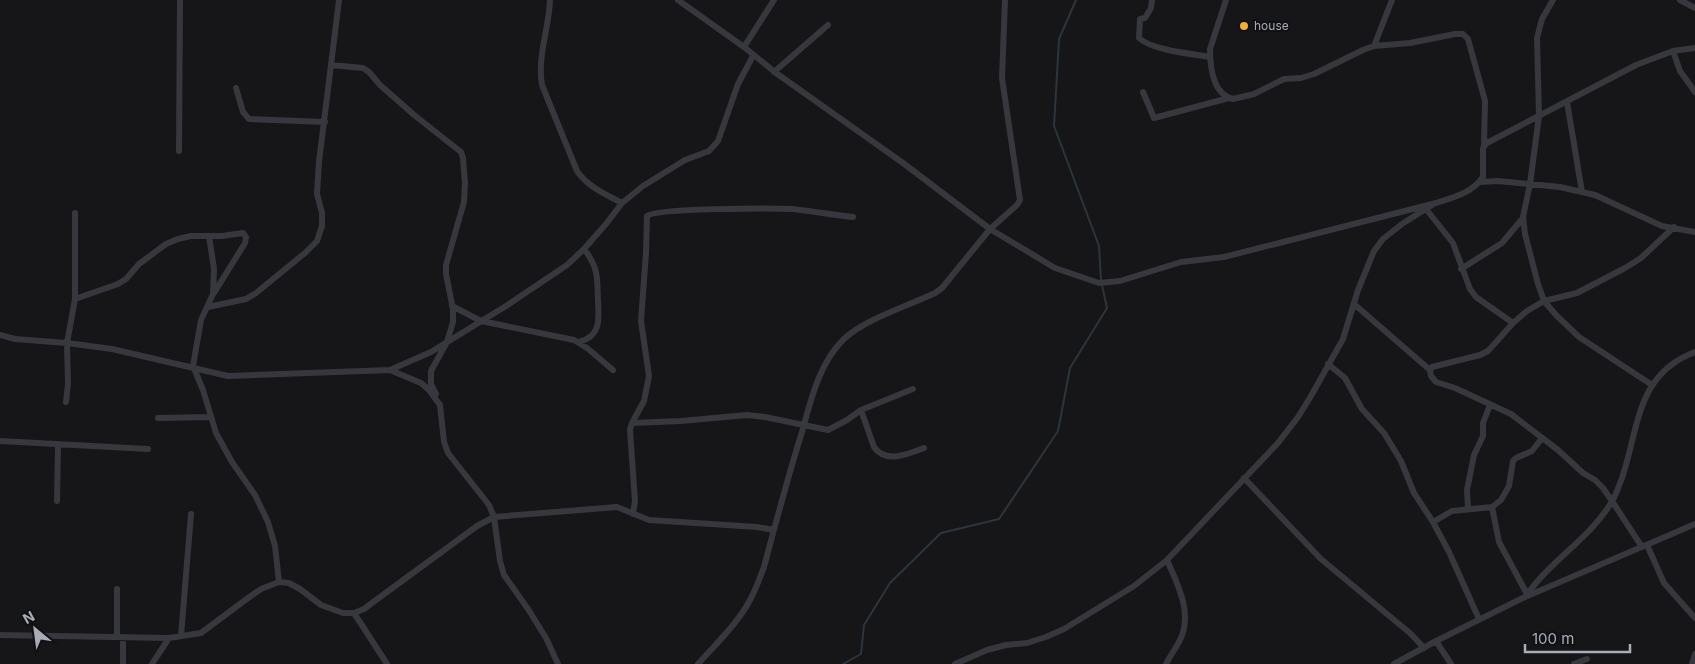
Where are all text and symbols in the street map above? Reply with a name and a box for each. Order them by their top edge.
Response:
place label: house [1254,18,1289,33]
marker: house [1238,20,1250,32]
north arrow [10,604,60,654]
text: N [20,607,37,627]
scale bar [1525,622,1630,654]
text: 100 m [1532,629,1574,648]

